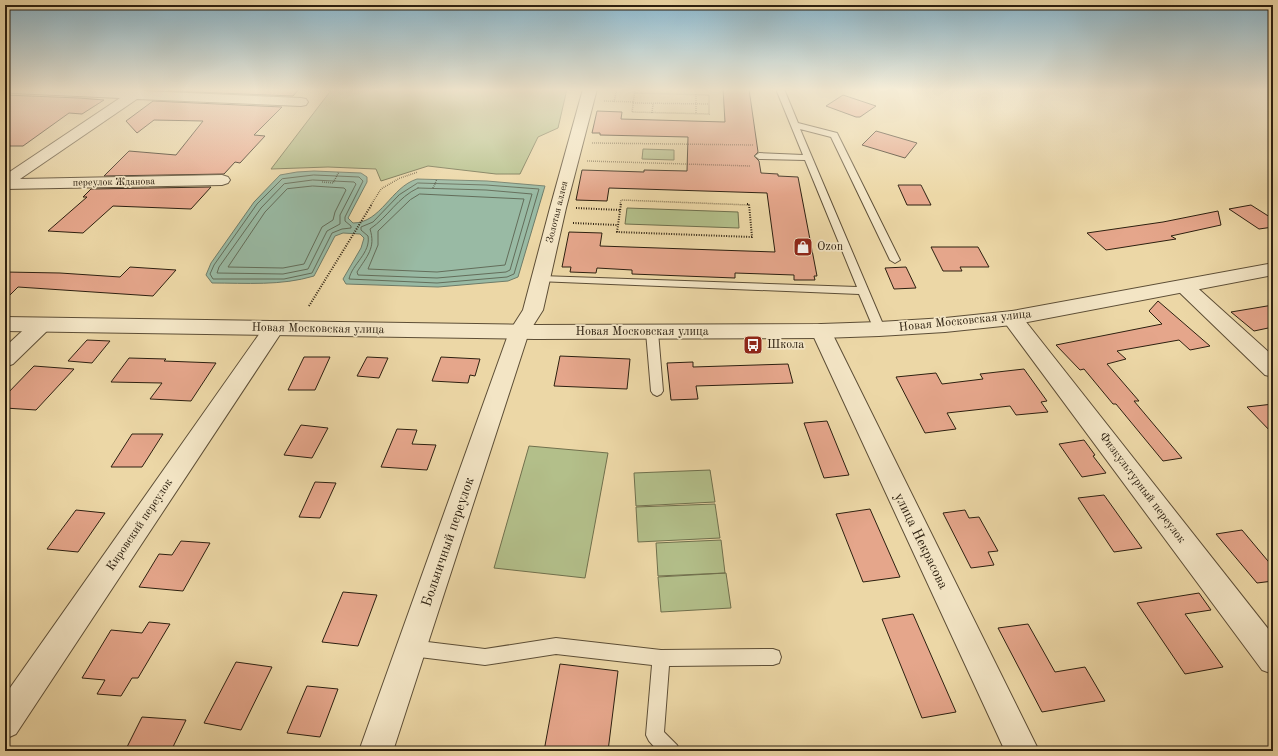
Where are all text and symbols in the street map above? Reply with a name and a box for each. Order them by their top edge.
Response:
street label: переулок Жданова [73,176,155,188]
street label: Золотая аллея [544,180,570,244]
shop icon: Ozon [792,236,814,258]
place label: Ozon [817,241,844,253]
street label: Новая Московская улица [898,308,1032,334]
street label: Новая Московская улица [251,322,385,336]
street label: Новая Московская улица [575,326,709,338]
bus stop icon: Школа [742,334,764,356]
place label: Школа [767,339,804,351]
street label: Физкультурный переулок [1097,430,1187,546]
street label: Больничный переулок [419,476,477,608]
street label: Кировский переулок [105,477,175,573]
street label: улица Некрасова [892,491,950,591]

